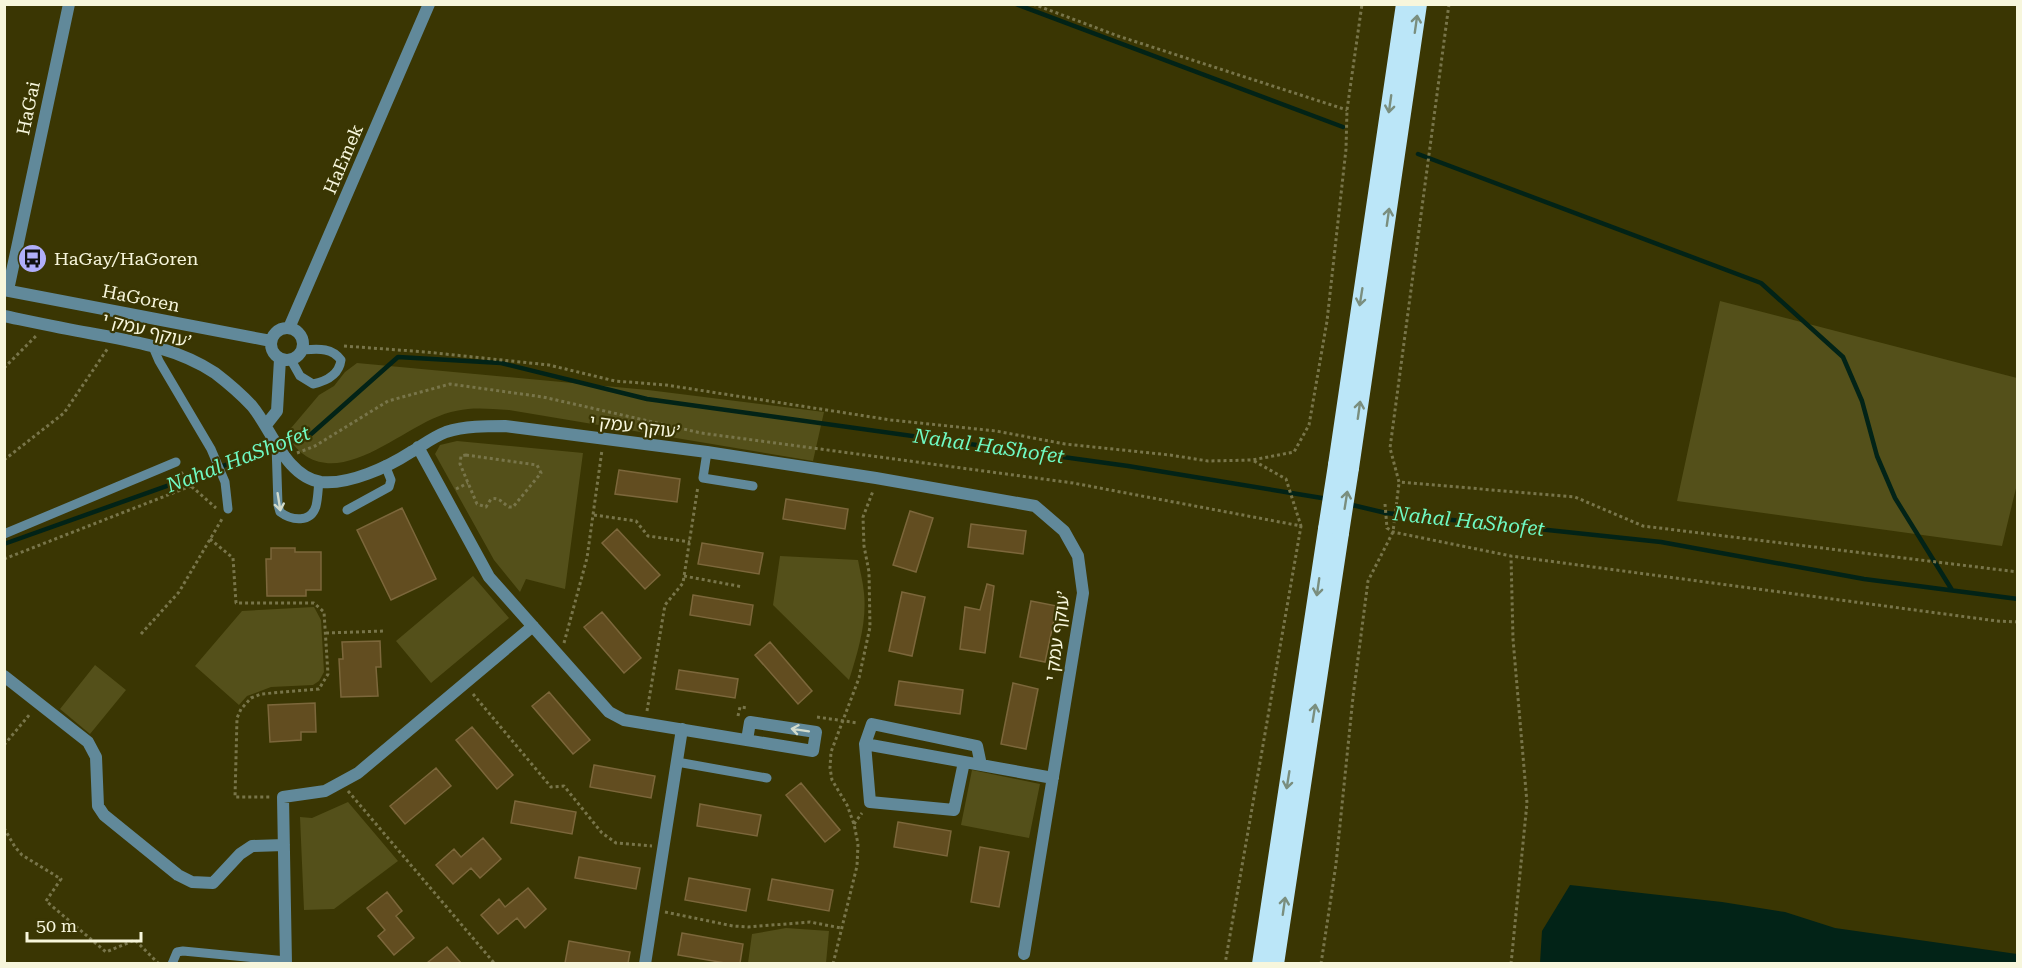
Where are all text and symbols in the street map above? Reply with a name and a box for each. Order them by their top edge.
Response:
one-way arrow [1411,15,1422,35]
street label: HaGai [12,79,44,137]
one-way arrow [1384,94,1395,113]
street label: HaEmek [319,121,367,197]
one-way arrow [1383,208,1394,228]
bus stop icon: HaGay/HaGoren [17,242,49,274]
place label: HaGay/HaGoren [54,248,199,269]
street label: HaGoren [100,280,182,316]
one-way arrow [1356,286,1367,306]
street label: עוקף עמק י’ [100,308,194,352]
one-way arrow [1354,401,1365,421]
street label: עוקף עמק י’ [589,410,681,442]
water label: Nahal HaShofet [162,420,314,498]
water label: Nahal HaShofet [911,423,1067,469]
one-way arrow [1340,491,1351,511]
one-way arrow [274,492,285,511]
water label: Nahal HaShofet [1391,501,1547,541]
one-way arrow [1312,577,1323,597]
street label: עוקף עמק י’ [1040,589,1074,683]
one-way arrow [1309,704,1320,723]
one-way arrow [791,724,811,735]
one-way arrow [1283,770,1294,789]
one-way arrow [1278,896,1289,916]
scale bar [27,905,141,943]
text: 50 m [36,915,77,936]

